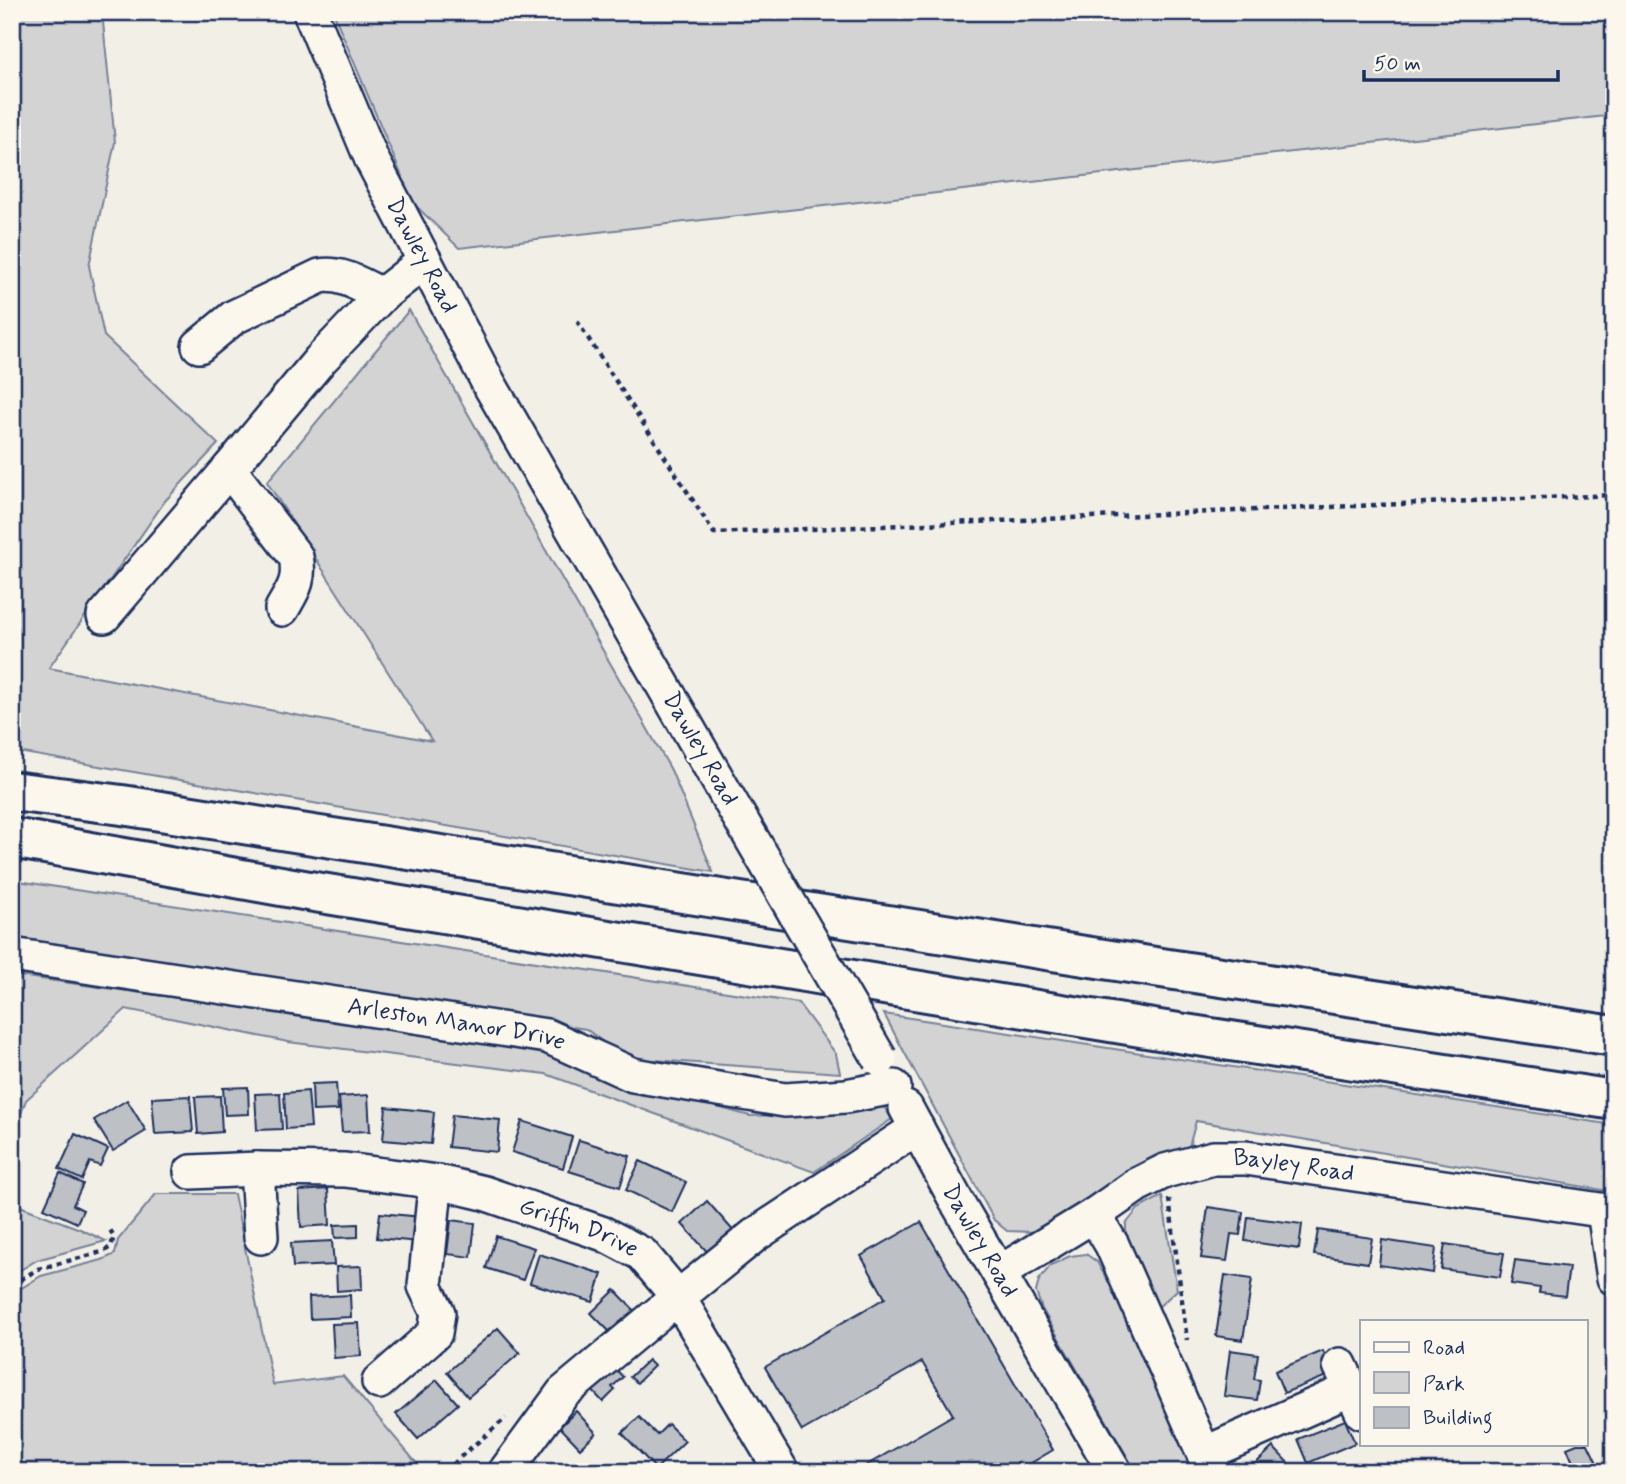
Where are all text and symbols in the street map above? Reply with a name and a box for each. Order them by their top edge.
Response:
scale bar [1364,38,1558,82]
text: 50 m [1374,50,1421,78]
street label: Dawley Road [379,192,465,318]
street label: Dawley Road [655,687,745,811]
street label: Arleston Manor Drive [346,991,571,1058]
street label: Bayley Road [1233,1143,1356,1189]
street label: Dawley Road [935,1179,1025,1303]
street label: Griffin Drive [515,1191,644,1265]
legend [1360,1320,1588,1446]
text: Road [1423,1334,1465,1362]
text: Park [1423,1370,1465,1398]
text: Building [1423,1404,1493,1434]

